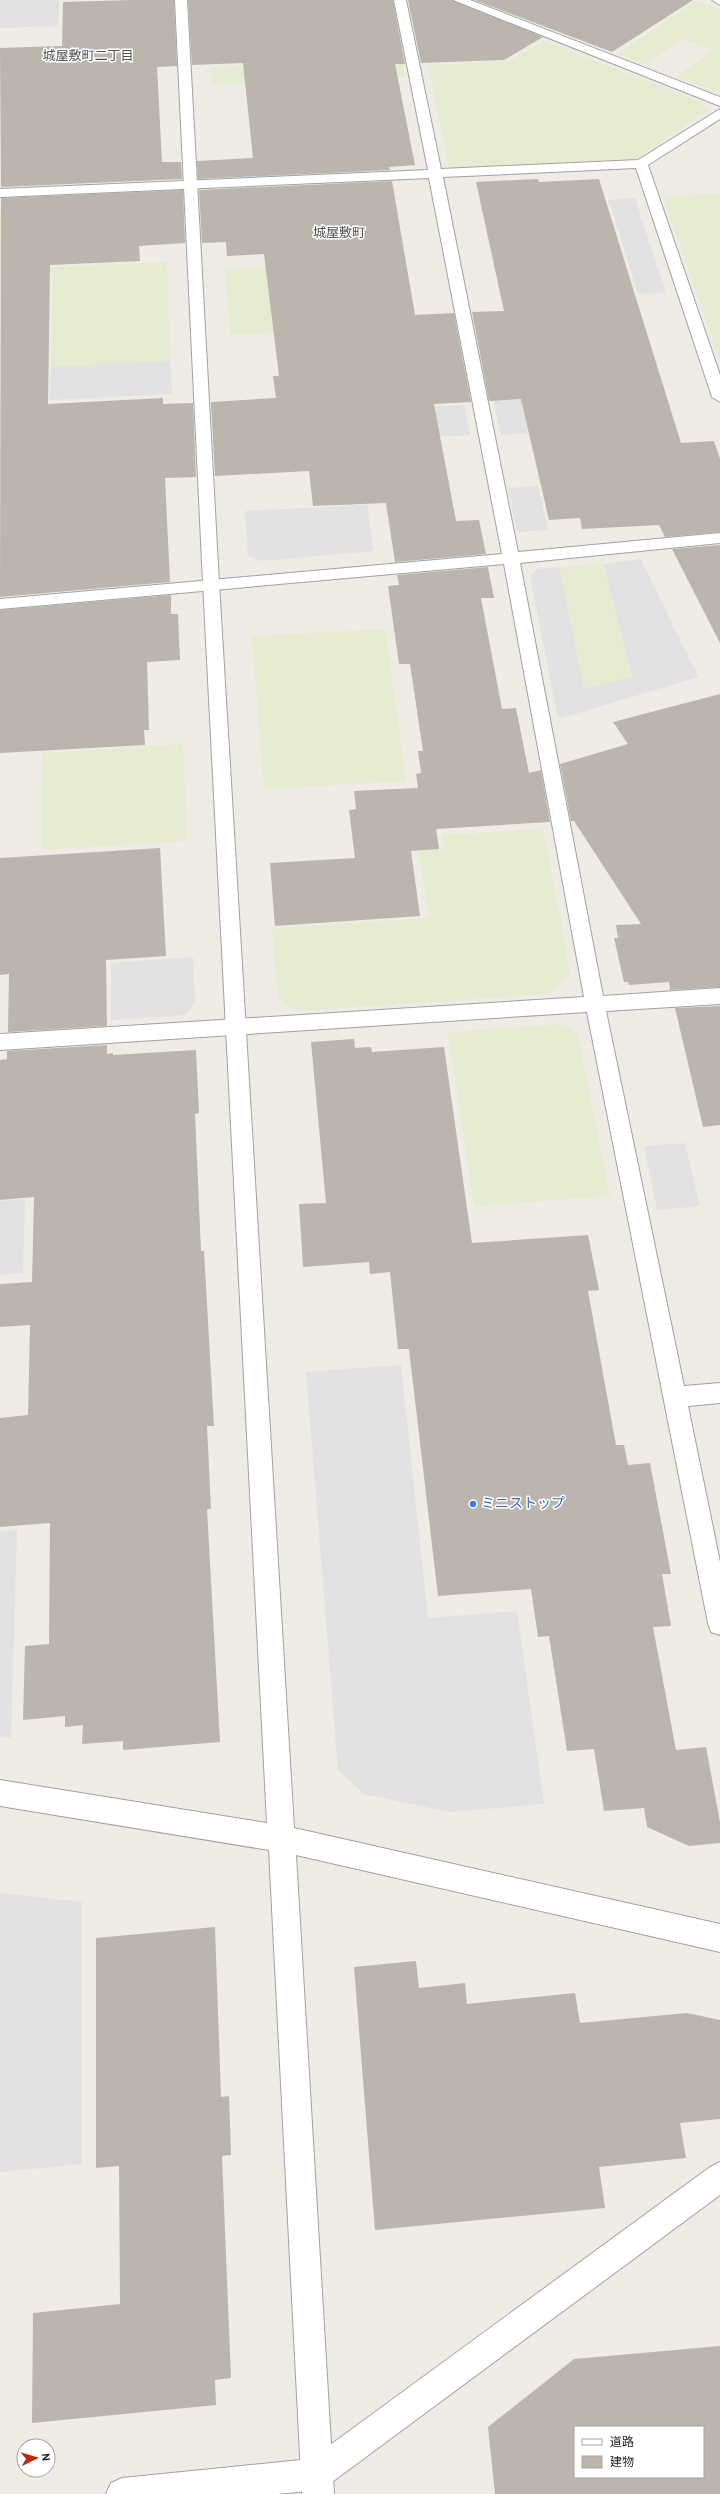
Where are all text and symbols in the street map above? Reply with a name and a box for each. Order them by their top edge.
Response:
district label: 城屋敷町二丁目 [42,48,134,65]
district label: 城屋敷町 [313,225,365,242]
place label: ミニストップ [481,1496,565,1513]
marker: ミニストップ [468,1499,478,1509]
legend [574,2426,704,2478]
text: 道路 [610,2435,634,2451]
north arrow [16,2438,56,2478]
text: N [38,2453,52,2462]
text: 建物 [610,2455,634,2471]

